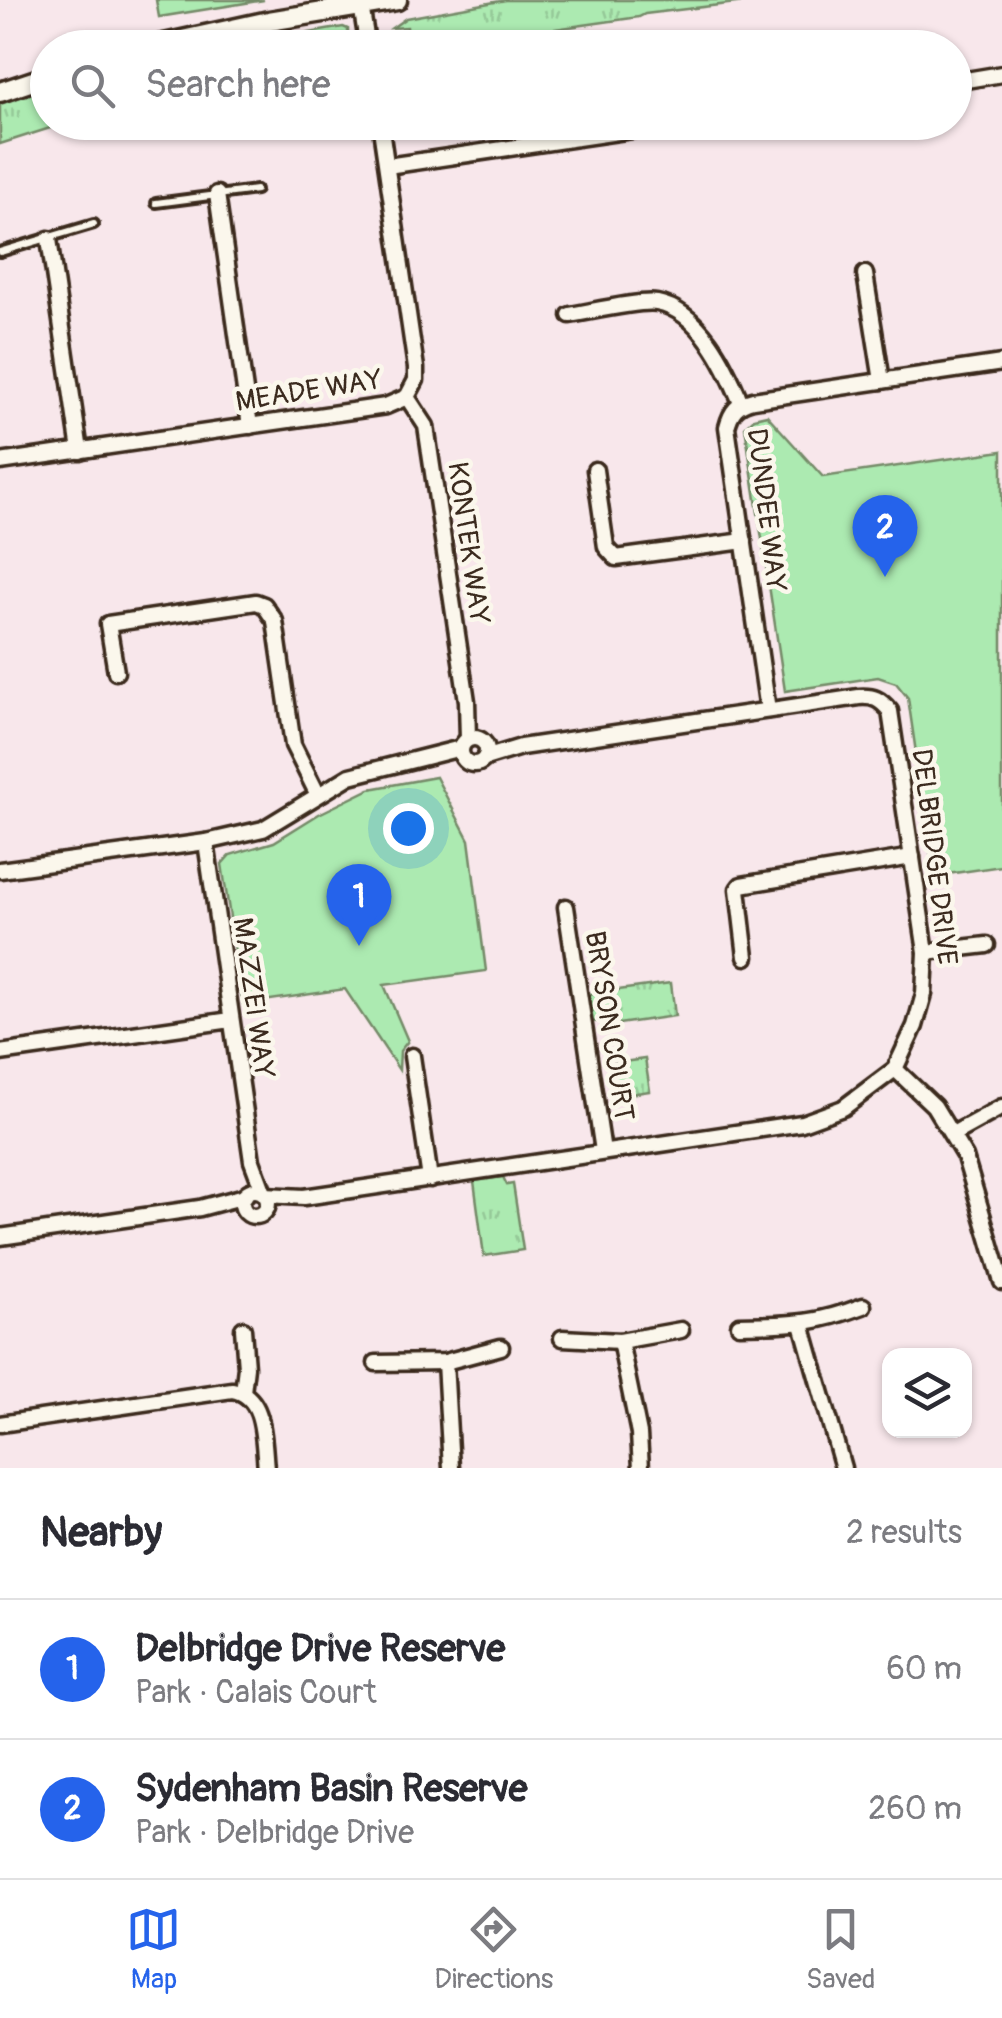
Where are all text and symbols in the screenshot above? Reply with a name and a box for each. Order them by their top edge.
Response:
search box [30,30,972,140]
icon: search [65,58,120,113]
text: Search here [145,61,331,109]
street label: MEADE WAY [233,362,385,420]
street label: DUNDEE WAY [739,426,793,594]
street label: KONTEK WAY [439,460,497,626]
pin: 2 [852,494,918,577]
street label: DELBRIDGE DRIVE [903,747,965,967]
your location [383,803,434,854]
pin: 1 [326,864,392,946]
street label: MAZZEI WAY [224,915,282,1081]
street label: BRYSON COURT [577,929,641,1123]
map controls [882,1348,972,1438]
button: layers [882,1348,972,1438]
text: Nearby [40,1507,162,1559]
text: 2 results [846,1513,962,1553]
text: Delbridge Drive Reserve [135,1625,505,1673]
text: 1 [66,1649,79,1689]
text: 60 m [886,1649,962,1689]
text: Park · Calais Court [135,1673,377,1713]
text: Sydenham Basin Reserve [135,1765,528,1813]
text: 2 [64,1789,81,1829]
text: 260 m [868,1789,962,1829]
text: Park · Delbridge Drive [135,1813,414,1853]
tab: Map [126,1902,181,1997]
tab: Directions [434,1902,553,1997]
tab: Saved [806,1902,876,1997]

